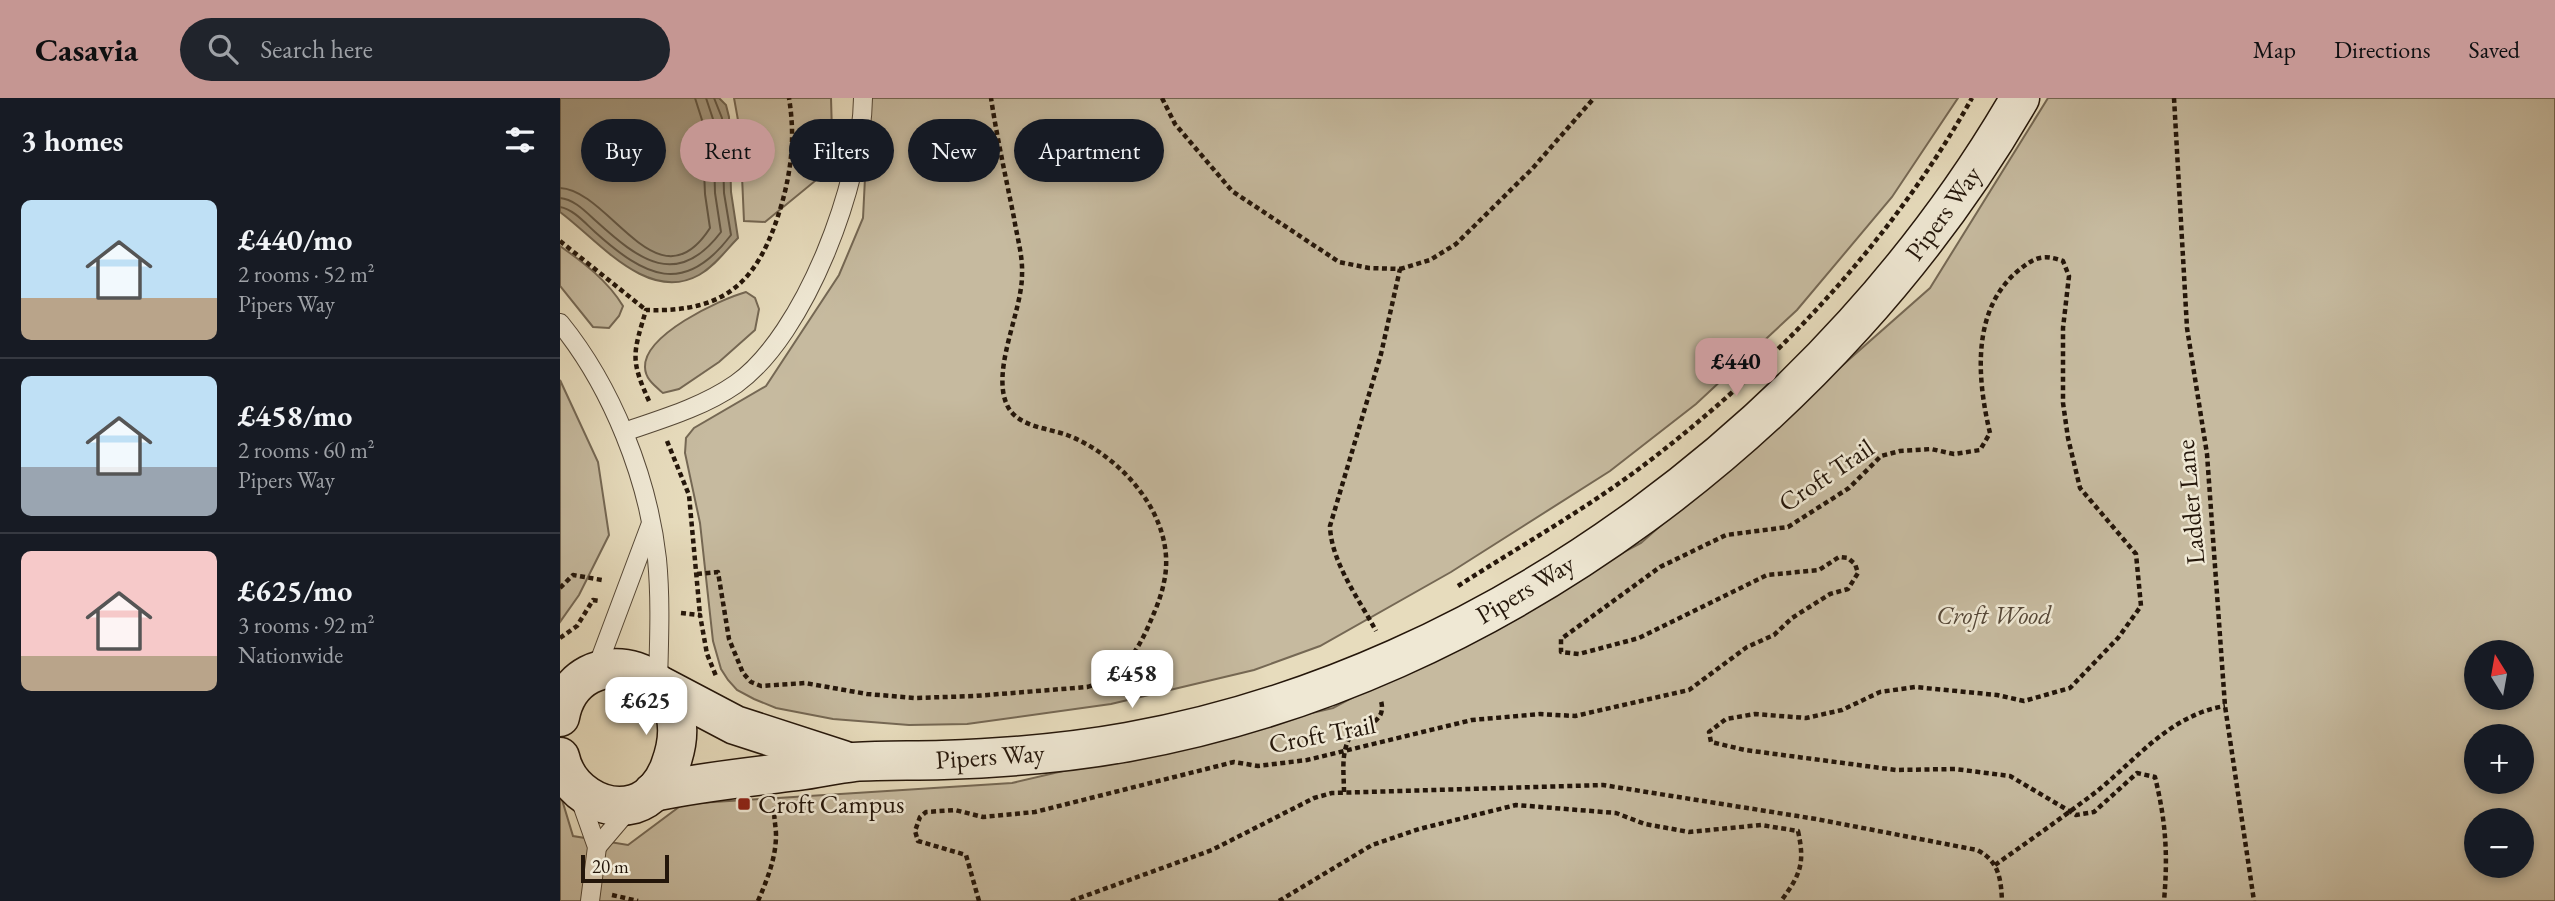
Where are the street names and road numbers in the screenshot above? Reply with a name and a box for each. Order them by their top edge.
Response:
street label: Pipers Way [1897,158,1989,267]
street label: Croft Trail [1772,431,1880,519]
street label: Ladder Lane [2168,438,2212,566]
street label: Pipers Way [1469,546,1581,632]
street label: Croft Trail [1266,707,1378,761]
street label: Pipers Way [934,735,1046,777]

